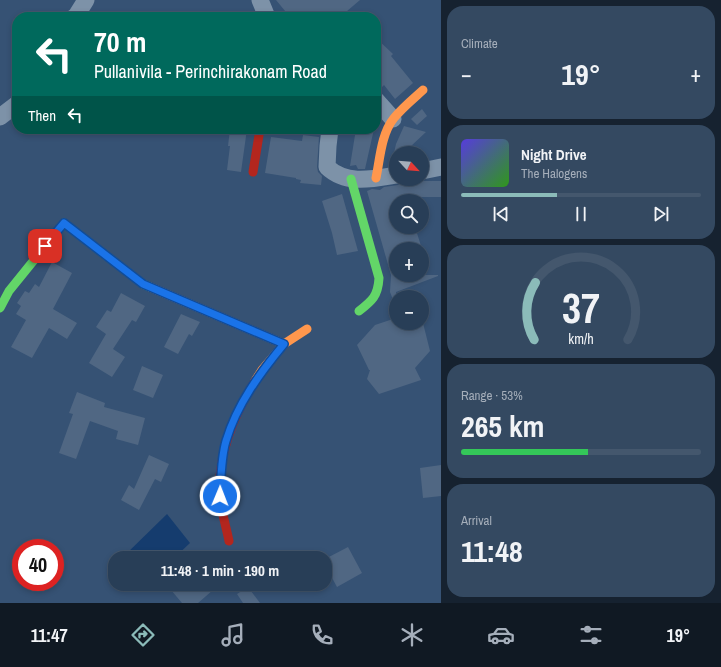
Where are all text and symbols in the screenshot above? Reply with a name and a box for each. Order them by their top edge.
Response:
text: 70 m [94,23,146,61]
icon: left [28,28,80,80]
text: Climate [461,35,498,52]
text: 19° [561,54,601,94]
text: Pullanivila - Perinchirakonam Road [94,59,327,84]
text: − [461,59,472,89]
text: + [690,59,701,89]
icon: left [64,104,86,126]
text: Then [28,105,56,126]
text: Night Drive [521,144,587,165]
north arrow [389,146,429,186]
map controls [389,146,429,330]
text: The Halogens [521,165,587,182]
button: search [389,194,429,234]
icon: previous [490,203,512,225]
icon: pause [570,203,592,225]
icon: next [650,203,672,225]
pin [28,229,62,263]
icon: arrive [34,235,56,257]
button: + [389,242,429,282]
text: 37 [562,279,600,335]
button: − [389,290,429,330]
text: km/h [568,328,594,347]
text: Range · 53% [461,387,523,404]
text: 265 km [461,406,544,446]
position arrow [199,475,241,517]
text: Arrival [461,512,492,529]
text: 11:48 [461,531,523,571]
speed limit sign: 40 [12,539,64,591]
text: 11:48 · 1 min · 190 m [161,560,279,581]
icon: directions [129,621,157,649]
icon: music [219,621,247,649]
icon: phone [308,621,336,649]
icon: climate [398,621,426,649]
icon: car [487,621,515,649]
icon: filters [577,621,605,649]
text: 11:47 [31,623,68,648]
text: 19° [667,623,690,648]

